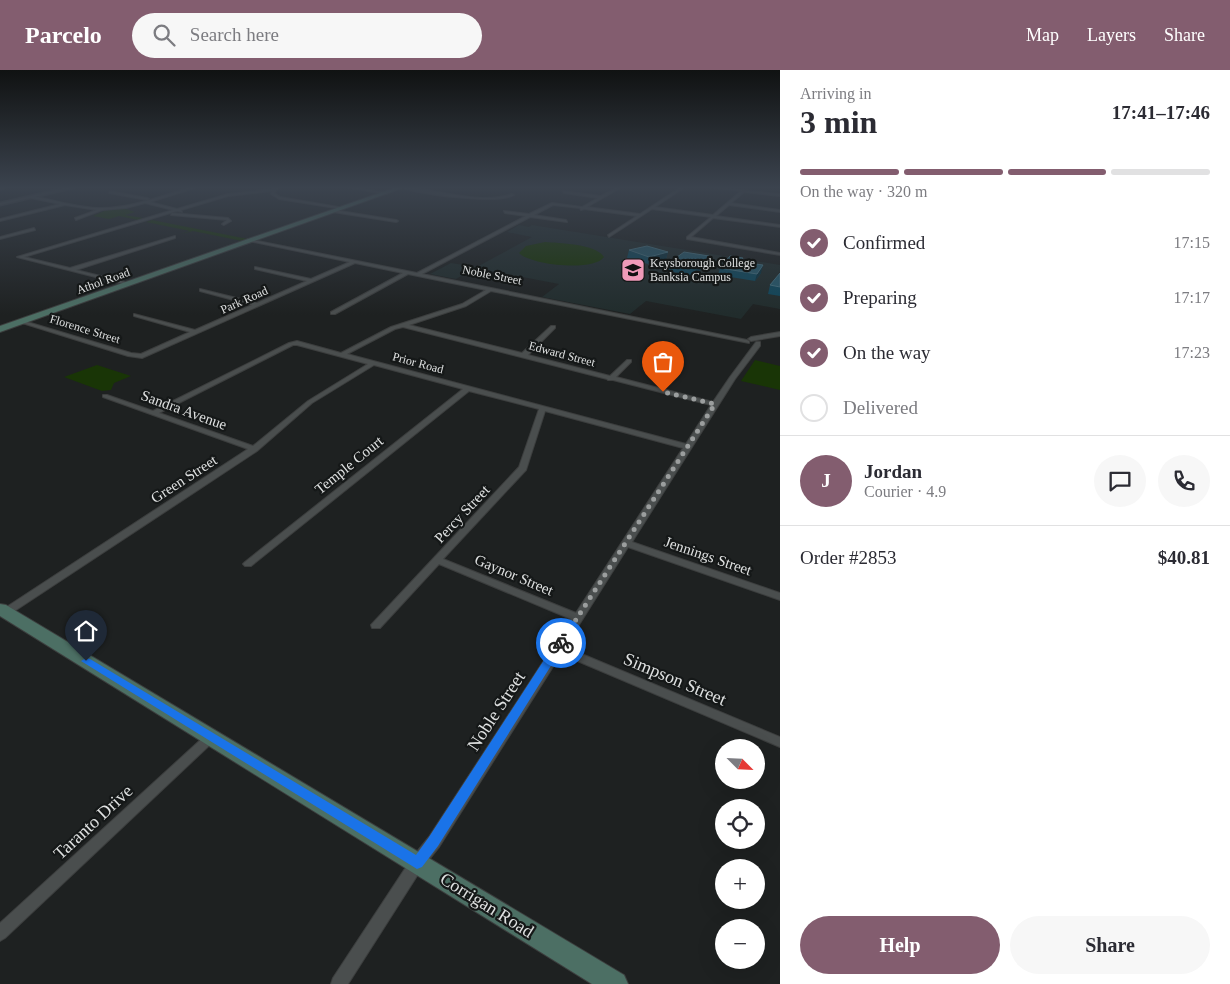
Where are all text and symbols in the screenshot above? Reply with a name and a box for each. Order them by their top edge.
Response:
search box [132,13,482,58]
icon: search [150,21,178,49]
text: Parcelo [25,22,102,48]
text: Search here [190,24,279,45]
text: Map [1026,25,1059,45]
text: Layers [1087,25,1136,45]
text: Share [1164,25,1205,45]
text: Arriving in [800,85,872,102]
text: 17:41–17:46 [1112,102,1210,123]
text: 3 min [800,104,877,140]
text: On the way · 320 m [800,183,928,200]
icon: check [800,229,828,257]
text: Confirmed [843,232,925,253]
text: 17:15 [1174,234,1210,251]
place label: Keysborough College Banksia Campus [650,256,755,284]
school or university icon: Keysborough College Banksia Campus [620,257,646,283]
street label: Noble Street [461,262,524,288]
street label: Athol Road [74,265,132,297]
street label: Park Road [218,283,270,317]
icon: check [800,284,828,312]
text: Preparing [843,287,917,308]
text: 17:17 [1174,289,1210,306]
street label: Florence Street [48,312,123,347]
street label: Edward Street [527,338,597,370]
icon: check [800,339,828,367]
pin [642,341,684,392]
text: On the way [843,342,931,363]
text: 17:23 [1174,344,1210,361]
icon: bag [649,348,677,376]
street label: Prior Road [391,349,445,377]
street label: Sandra Avenue [139,387,229,433]
text: Delivered [843,397,918,418]
street label: Temple Court [312,432,387,497]
street label: Green Street [148,451,221,506]
button: chat [1094,455,1146,507]
button: phone [1158,455,1210,507]
text: Jordan [864,461,922,482]
text: J [821,470,831,491]
street label: Percy Street [431,481,493,546]
text: Courier · 4.9 [864,483,946,500]
street label: Jennings Street [662,534,755,579]
text: Order #2853 [800,547,897,568]
text: $40.81 [1158,547,1210,568]
street label: Gaynor Street [472,551,556,599]
pin [65,610,107,661]
icon: home [72,617,100,645]
courier [536,618,586,668]
icon: bike [547,629,575,657]
street label: Simpson Street [621,648,729,710]
street label: Noble Street [463,668,529,754]
north arrow [715,739,765,789]
map controls [715,739,765,969]
street label: Taranto Drive [50,781,136,863]
button: locate [715,799,765,849]
button: + [715,859,765,909]
street label: Corrigan Road [437,868,537,942]
button: Help [800,916,1000,974]
button: Share [1010,916,1210,974]
button: − [715,919,765,969]

